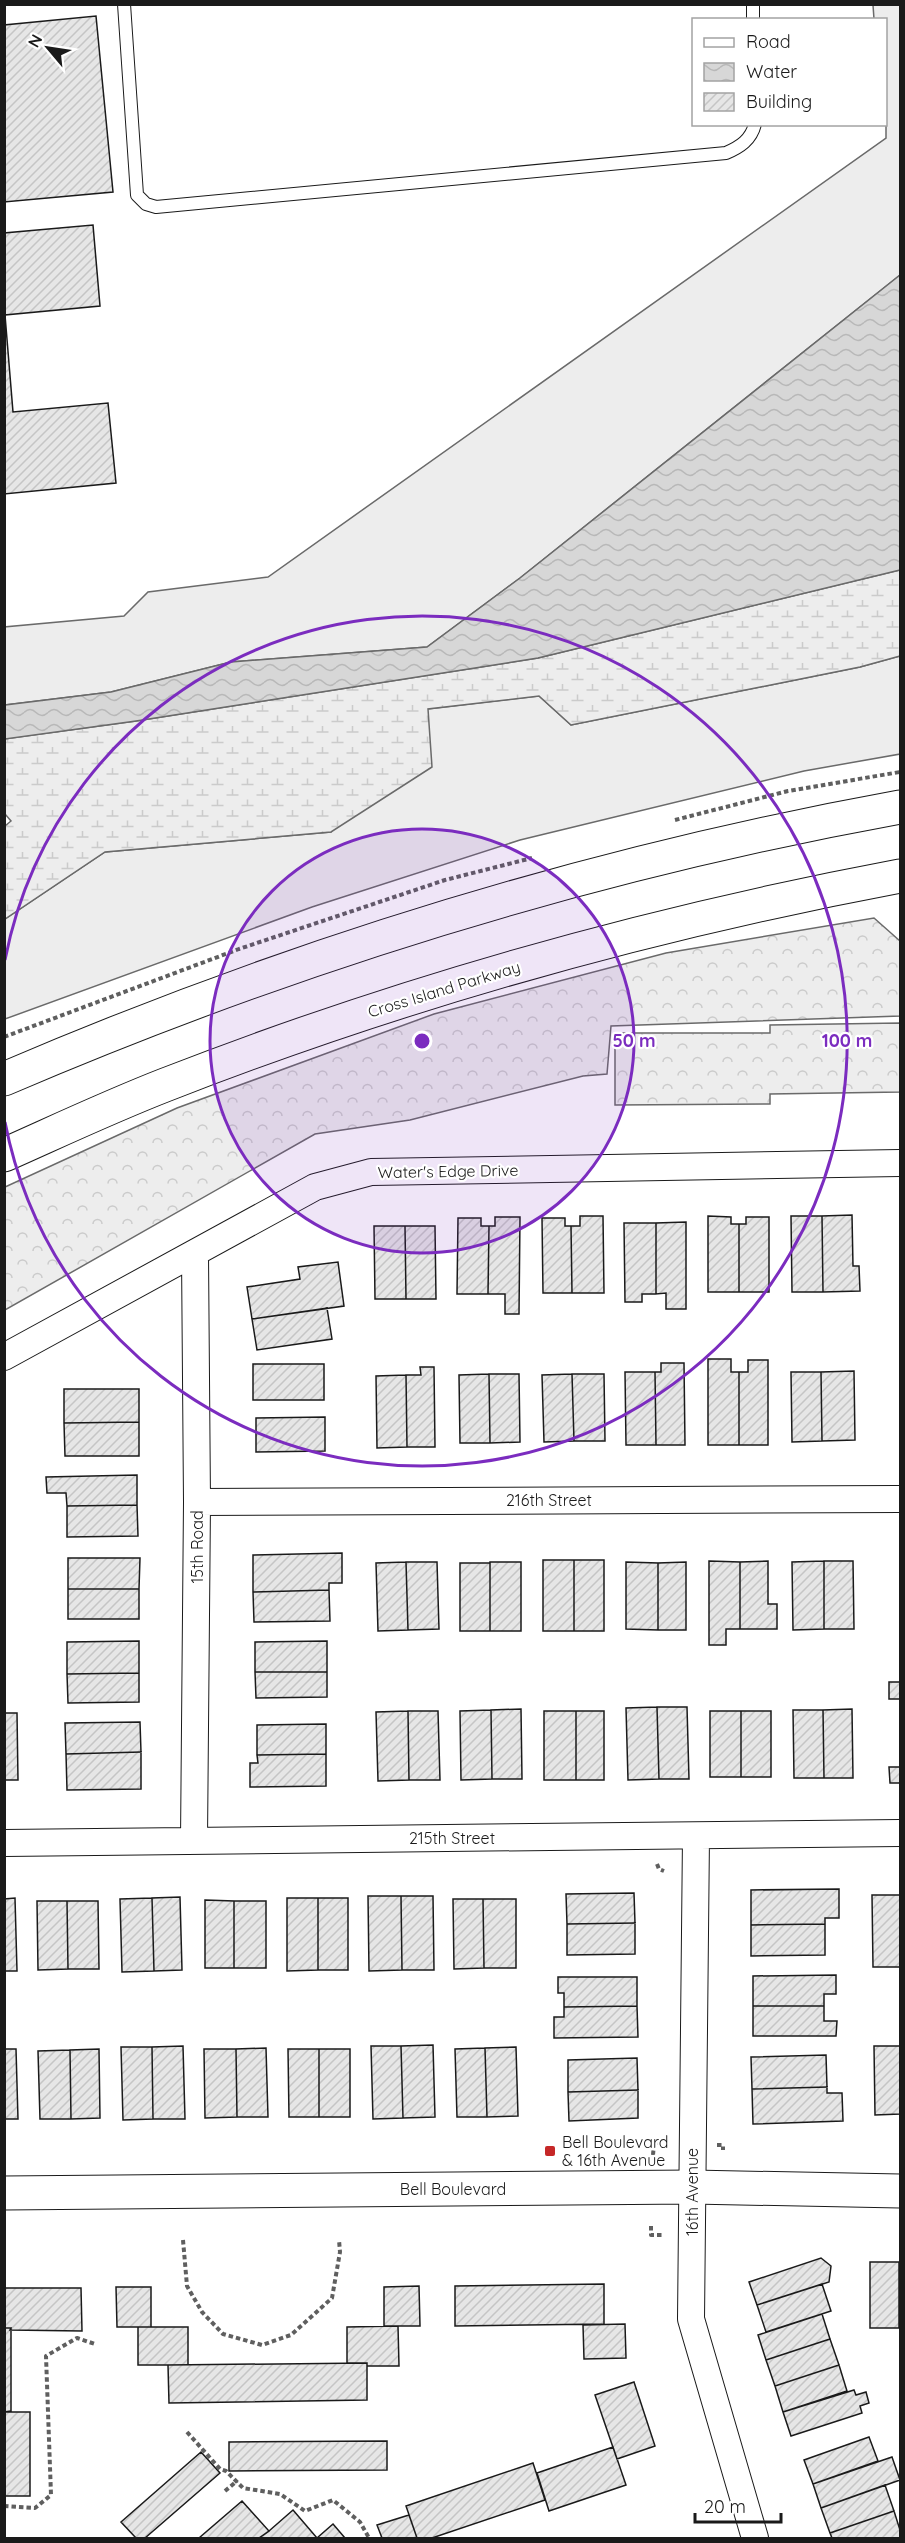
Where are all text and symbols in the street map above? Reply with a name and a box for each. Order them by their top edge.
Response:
north arrow [18,18,78,78]
legend [692,18,887,126]
text: Road [746,30,791,53]
text: N [23,31,46,51]
text: Water [746,60,797,83]
text: Building [746,90,812,113]
street label: Cross Island Parkway [365,956,523,1022]
text: 50 m [612,1029,656,1052]
text: 100 m [822,1029,872,1052]
centre of rings [412,1031,432,1051]
street label: Water's Edge Drive [377,1160,519,1182]
street label: 216th Street [506,1490,592,1510]
street label: 15th Road [187,1510,207,1584]
street label: 215th Street [409,1828,495,1848]
place label: Bell Boulevard & 16th Avenue [562,2132,668,2170]
marker: Bell Boulevard & 16th Avenue [543,2144,557,2158]
street label: 16th Avenue [682,2148,702,2236]
street label: Bell Boulevard [400,2179,506,2199]
scale bar [695,2486,780,2524]
text: 20 m [704,2495,746,2518]

